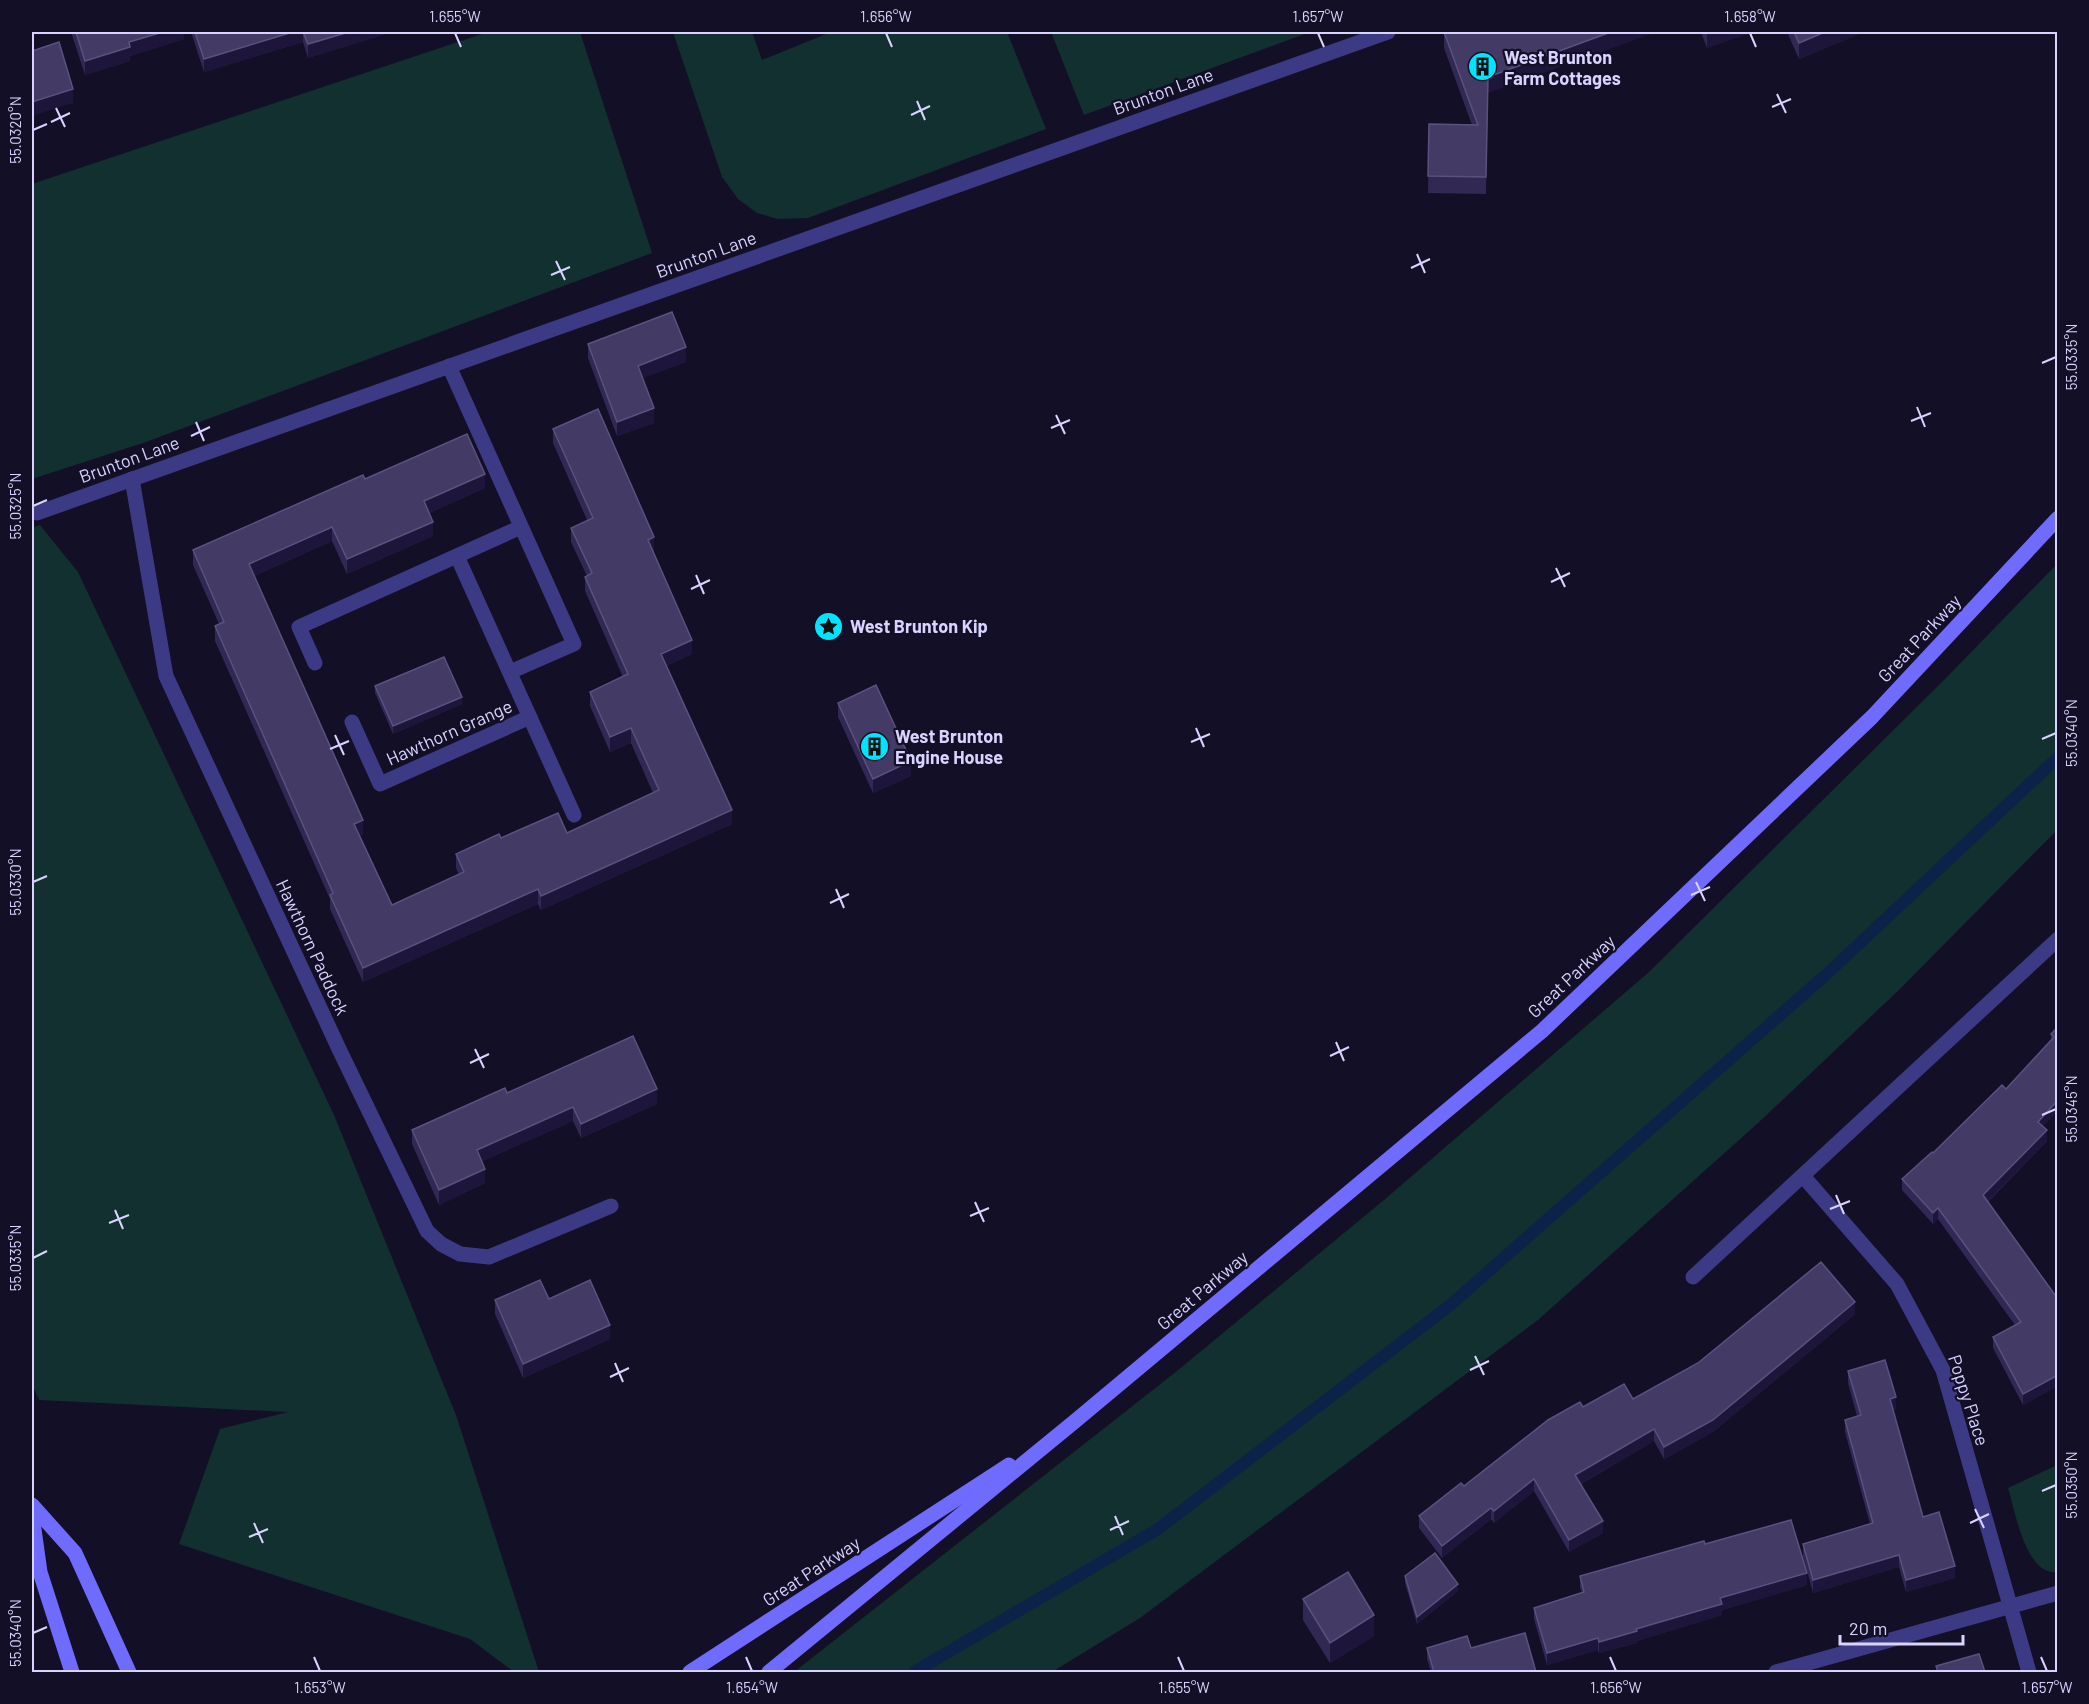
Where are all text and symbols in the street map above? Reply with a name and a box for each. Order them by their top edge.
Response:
text: 1.655°W [429,7,481,25]
text: 1.656°W [860,7,912,25]
text: 1.657°W [1293,7,1343,25]
text: 1.658°W [1724,7,1776,25]
place label: West Brunton Farm Cottages [1504,46,1621,89]
building icon: West Brunton Farm Cottages [1467,51,1499,83]
street label: Brunton Lane [1110,63,1216,119]
text: 55.0320°N [6,96,24,164]
street label: Brunton Lane [653,226,759,282]
text: 55.0335°N [2062,324,2080,390]
street label: Brunton Lane [76,431,182,487]
text: 55.0325°N [6,473,24,539]
street label: Great Parkway [1873,590,1965,686]
place icon: West Brunton Kip [813,610,845,642]
place label: West Brunton Kip [850,615,988,637]
street label: Hawthorn Grange [383,694,515,770]
text: 55.0340°N [2062,699,2080,767]
place label: West Brunton Engine House [895,725,1003,768]
building icon: West Brunton Engine House [858,730,890,762]
text: 55.0330°N [6,848,24,916]
street label: Hawthorn Paddock [272,876,354,1018]
street label: Great Parkway [1523,930,1619,1022]
text: 55.0345°N [2062,1075,2080,1143]
text: 55.0335°N [6,1225,24,1291]
street label: Great Parkway [1152,1246,1252,1334]
street label: Poppy Place [1944,1352,1994,1448]
text: 55.0350°N [2062,1451,2080,1519]
street label: Great Parkway [758,1531,864,1611]
text: 55.0340°N [6,1599,24,1667]
scale bar [1840,1608,1963,1646]
text: 20 m [1849,1617,1887,1639]
text: 1.653°W [294,1678,346,1696]
text: 1.654°W [726,1678,778,1696]
text: 1.655°W [1158,1678,1210,1696]
text: 1.656°W [1590,1678,1642,1696]
text: 1.657°W [2022,1678,2072,1696]

